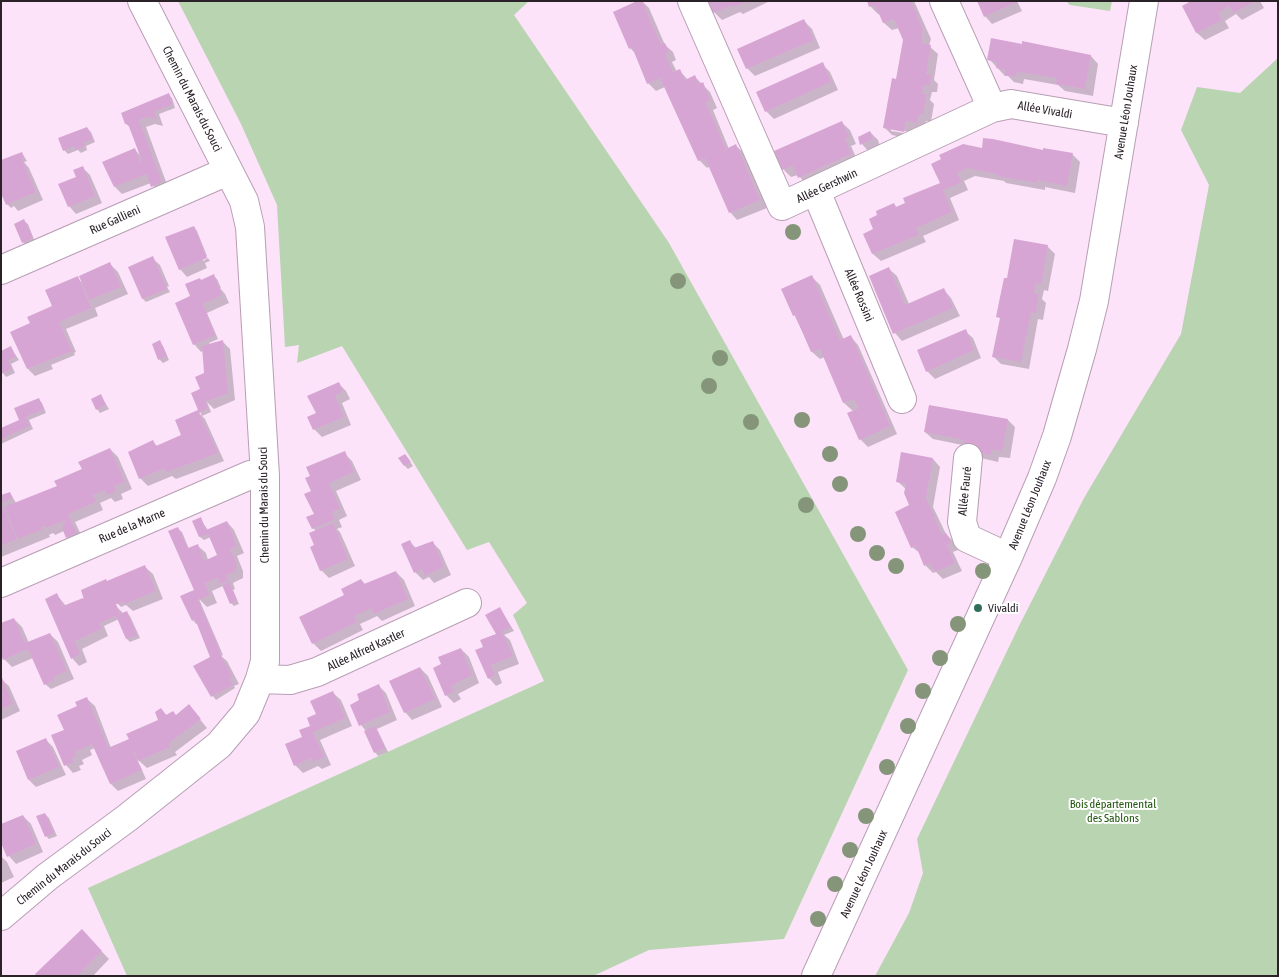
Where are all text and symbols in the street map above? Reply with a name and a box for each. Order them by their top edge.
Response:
street label: Chemin du Marais du Souci [159,44,225,154]
street label: Avenue Léon Jouhaux [1111,64,1141,160]
street label: Allée Vivaldi [1017,98,1073,122]
street label: Allée Gershwin [794,166,860,206]
street label: Rue Gallieni [87,202,143,238]
street label: Allée Rossini [841,266,877,324]
street label: Chemin du Marais du Souci [256,447,272,563]
street label: Avenue Léon Jouhaux [1005,458,1055,552]
street label: Allée Fauré [955,466,975,516]
street label: Rue de la Marne [97,506,167,546]
place label: Vivaldi [988,601,1019,615]
marker: Vivaldi [972,602,984,614]
street label: Allée Alfred Kastler [325,626,407,674]
park label: Bois départemental des Sablons [1070,797,1156,825]
street label: Chemin du Marais du Souci [14,825,114,909]
street label: Avenue Léon Jouhaux [837,828,891,920]

